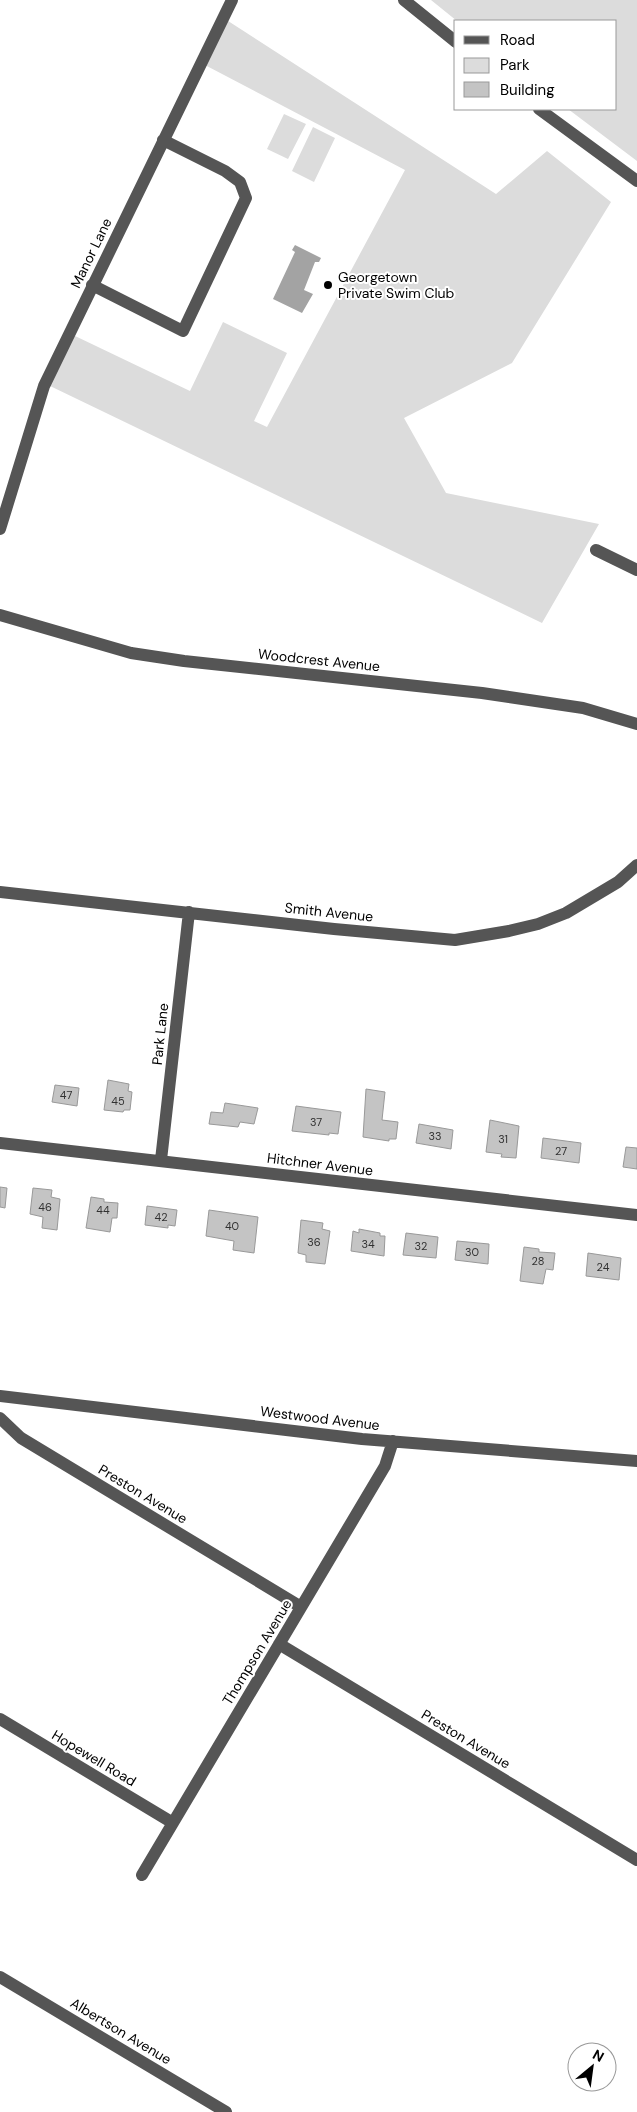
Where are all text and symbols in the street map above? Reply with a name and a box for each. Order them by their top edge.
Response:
legend [454,20,617,110]
text: Road [500,30,535,50]
text: Park [500,55,530,75]
text: Building [500,80,555,100]
street label: Manor Lane [66,215,116,291]
place label: Georgetown Private Swim Club [338,268,455,302]
marker: Georgetown Private Swim Club [322,279,334,291]
street label: Woodcrest Avenue [257,645,381,675]
street label: Smith Avenue [284,898,374,926]
street label: Park Lane [148,1002,172,1066]
house number: 47 [60,1088,72,1102]
house number: 45 [111,1094,125,1108]
house number: 37 [310,1115,322,1129]
house number: 33 [428,1129,442,1143]
house number: 31 [498,1132,508,1146]
house number: 27 [555,1144,567,1158]
street label: Hitchner Avenue [266,1149,374,1179]
house number: 46 [38,1200,52,1214]
house number: 44 [96,1203,110,1217]
house number: 42 [154,1210,168,1224]
house number: 40 [225,1219,239,1233]
house number: 36 [307,1235,321,1249]
house number: 34 [361,1237,375,1251]
house number: 32 [415,1239,427,1253]
house number: 30 [465,1245,479,1259]
house number: 28 [532,1254,544,1268]
house number: 24 [597,1260,610,1274]
street label: Westwood Avenue [259,1402,381,1434]
street label: Preston Avenue [95,1460,191,1528]
street label: Thompson Avenue [218,1596,296,1708]
street label: Preston Avenue [418,1705,514,1773]
street label: Hopewell Road [49,1726,139,1790]
street label: Albertson Avenue [67,1994,175,2068]
north arrow [567,2042,617,2092]
text: N [589,2045,607,2066]

